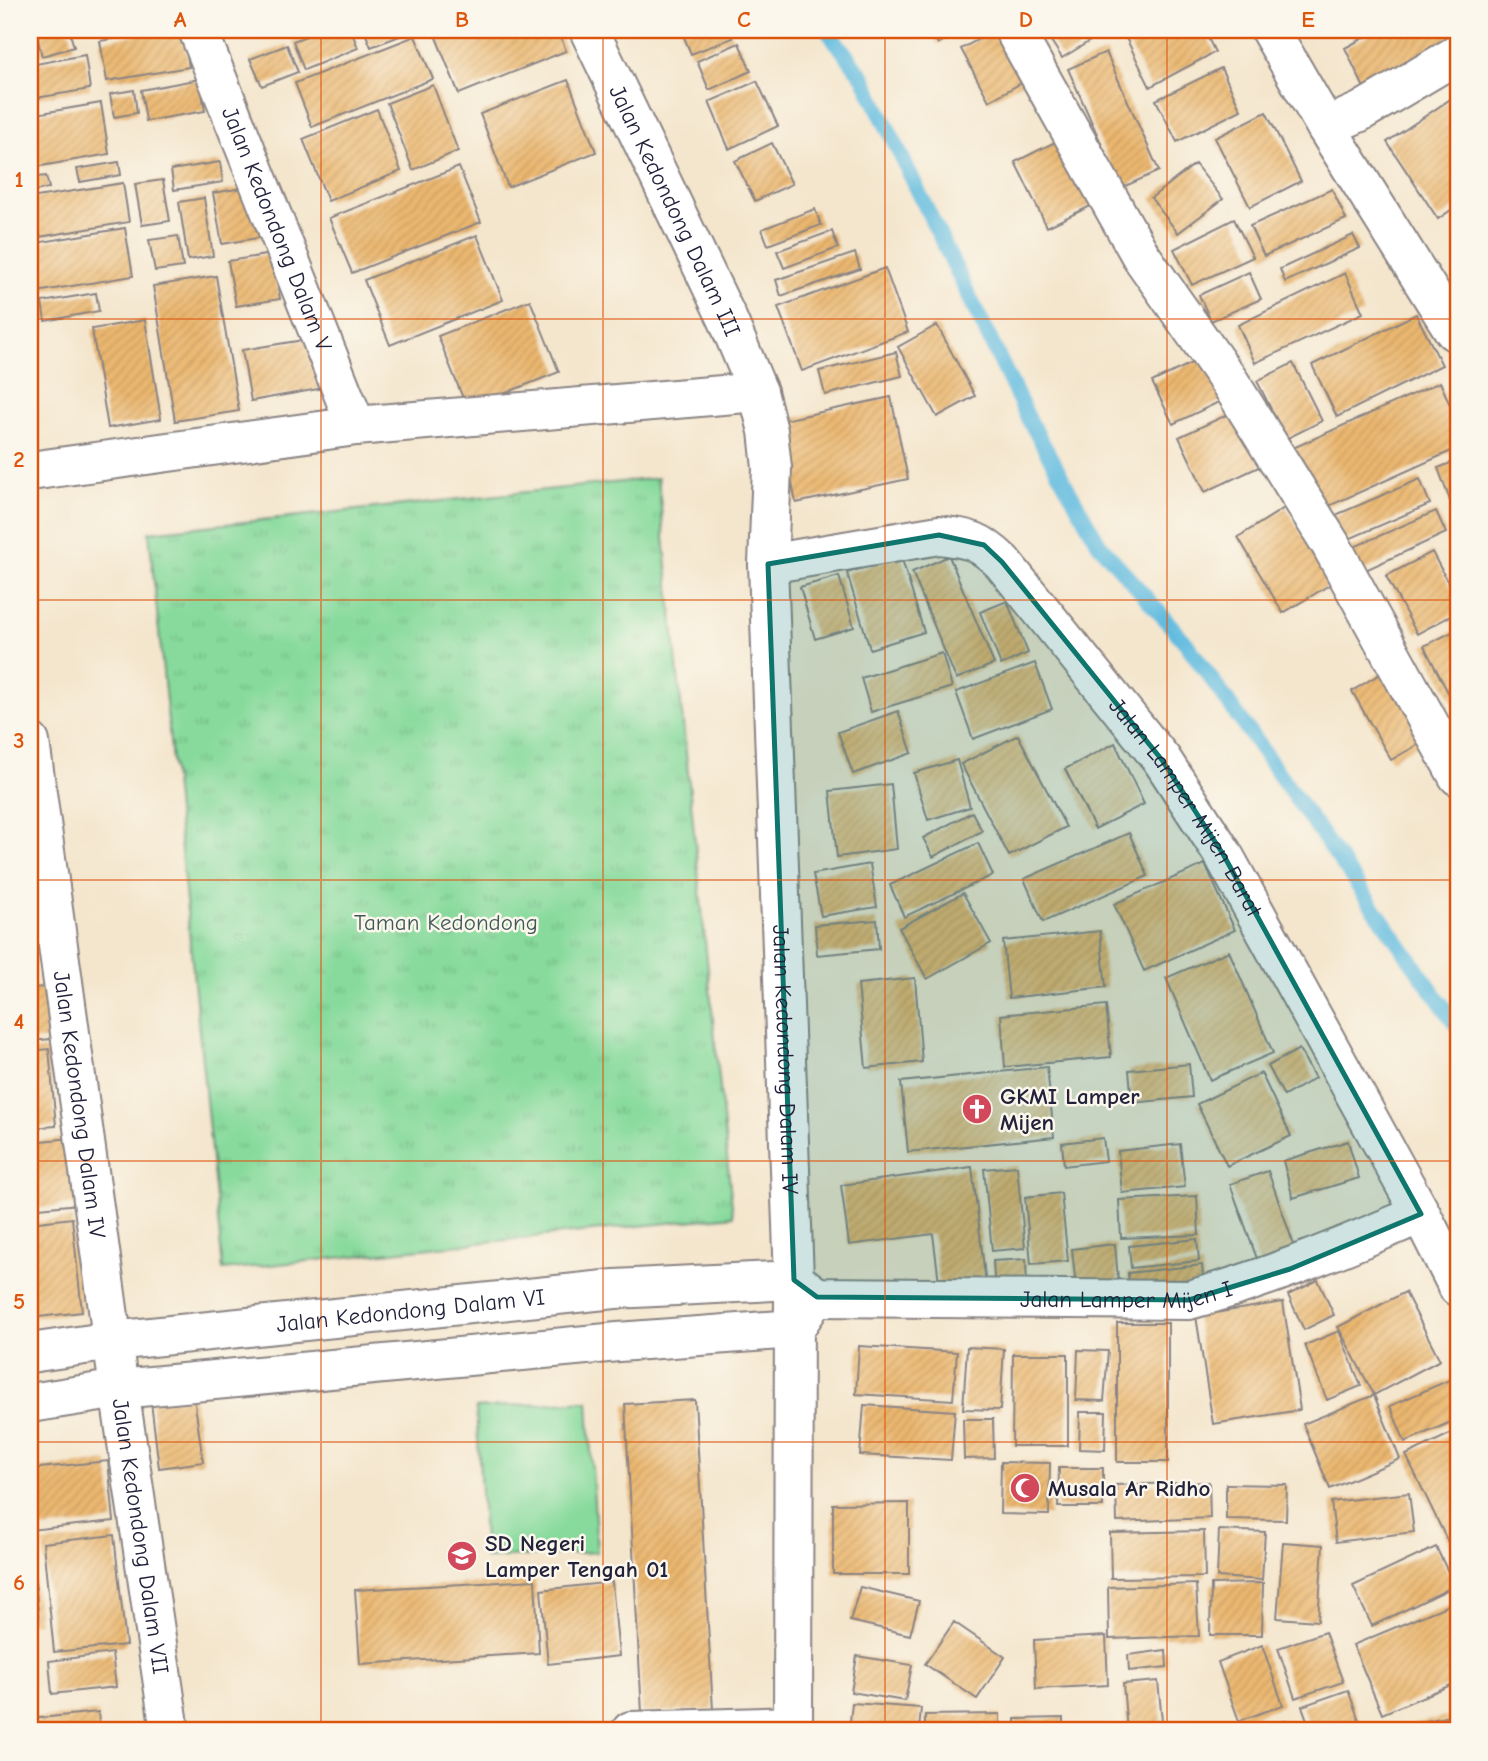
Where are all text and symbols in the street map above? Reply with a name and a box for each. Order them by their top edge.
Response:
text: A [174,6,187,33]
text: B [455,6,469,33]
text: C [737,6,751,33]
text: D [1019,6,1033,33]
text: E [1301,6,1315,33]
street label: Jalan Kedondong Dalam III [604,80,747,340]
street label: Jalan Kedondong Dalam V [216,103,338,355]
text: 1 [14,166,24,193]
text: 2 [13,446,25,473]
street label: Jalan Lamper Mijen Barat [1104,692,1269,922]
text: 3 [13,727,25,754]
park label: Taman Kedondong [354,909,538,936]
street label: Jalan Kedondong Dalam IV [768,924,804,1195]
street label: Jalan Kedondong Dalam IV [48,969,112,1241]
text: 4 [14,1008,25,1035]
place label: GKMI Lamper Mijen [1000,1083,1140,1136]
church icon: GKMI Lamper Mijen [960,1092,994,1126]
street label: Jalan Lamper Mijen I [1020,1275,1236,1314]
street label: Jalan Kedondong Dalam VI [275,1283,546,1337]
text: 5 [13,1288,25,1315]
street label: Jalan Kedondong Dalam VII [107,1396,175,1676]
mosque icon: Musala Ar Ridho [1008,1471,1042,1505]
place label: Musala Ar Ridho [1048,1475,1211,1502]
place label: SD Negeri Lamper Tengah 01 [485,1530,668,1583]
school or university icon: SD Negeri Lamper Tengah 01 [445,1539,479,1573]
text: 6 [13,1569,25,1596]

